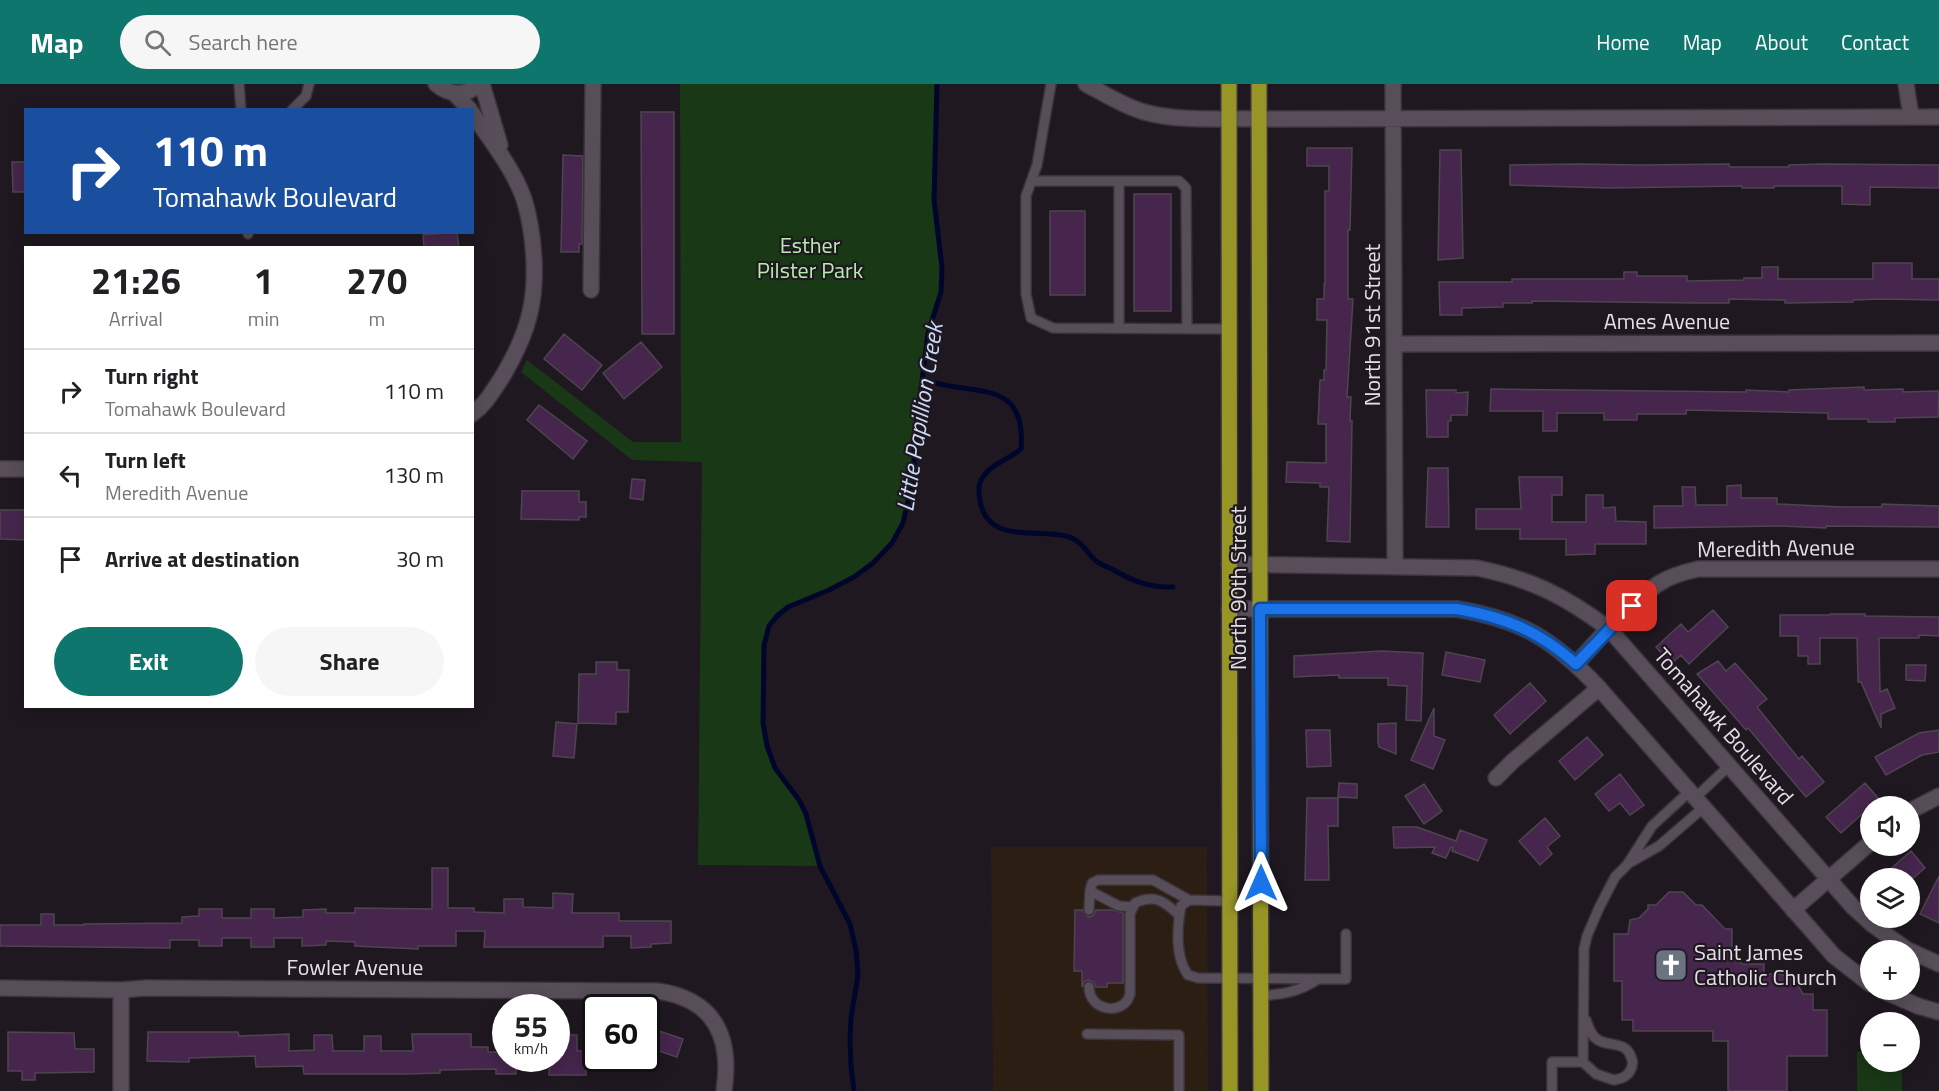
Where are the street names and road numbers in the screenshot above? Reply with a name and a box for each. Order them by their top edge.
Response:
street label: North 91st Street [1355,243,1389,406]
street label: Ames Avenue [1604,304,1730,338]
street label: North 90th Street [1221,506,1255,670]
street label: Meredith Avenue [1697,530,1855,566]
street label: Tomahawk Boulevard [1646,640,1802,812]
street label: Fowler Avenue [287,950,423,984]

